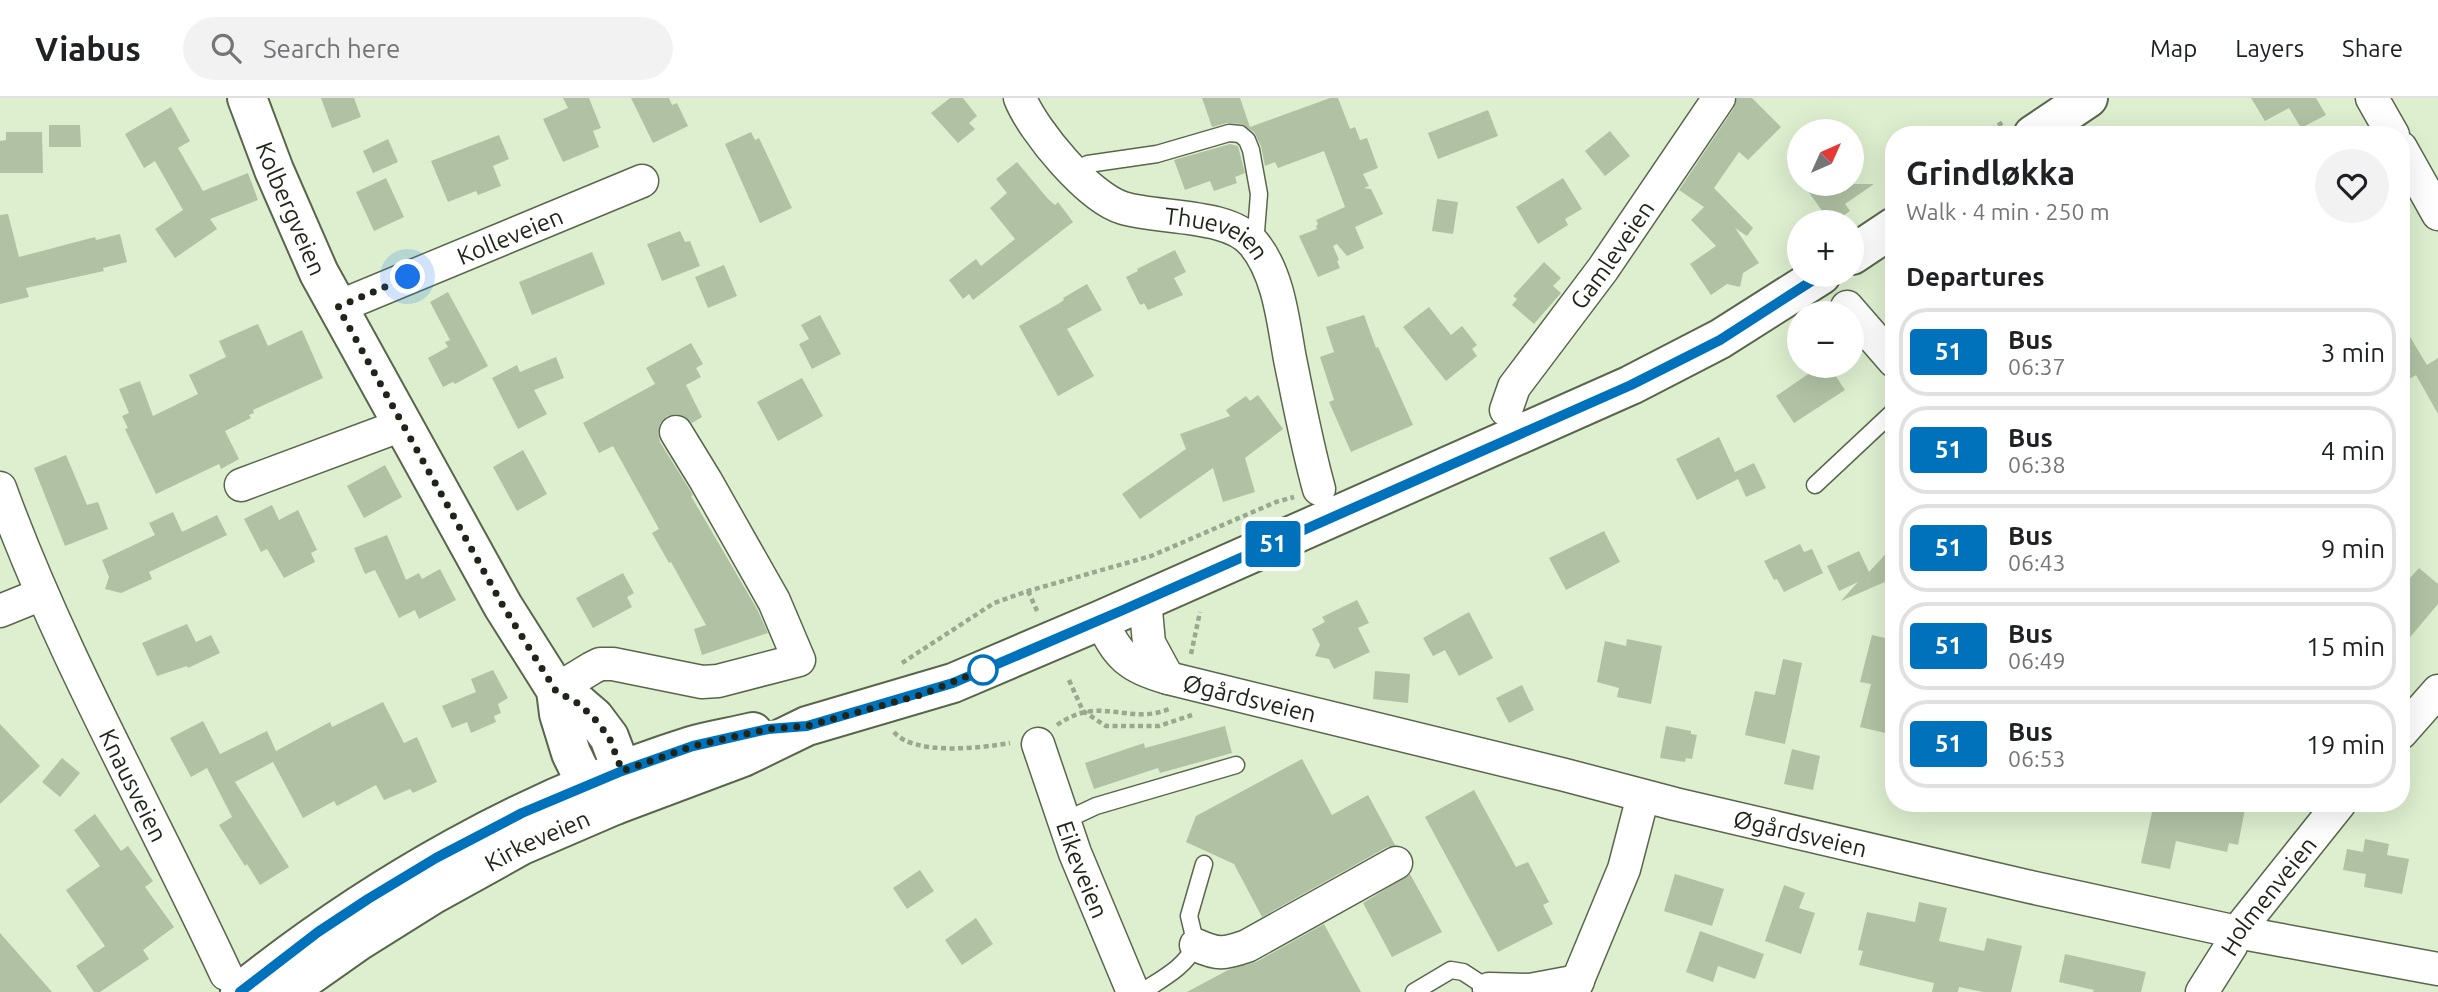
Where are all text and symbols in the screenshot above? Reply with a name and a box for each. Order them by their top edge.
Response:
search box [183,17,673,80]
icon: search [207,29,245,67]
text: Viabus [35,30,141,67]
text: Search here [263,34,400,63]
text: Map [2150,35,2197,62]
text: Layers [2235,35,2304,62]
text: Share [2342,35,2403,62]
north arrow [1787,119,1864,196]
map controls [1787,119,1864,378]
street label: Kolbergveien [251,138,332,279]
button: heart [2315,149,2389,223]
text: Grindløkka [1906,154,2075,191]
street label: Gamleveien [1564,195,1659,314]
text: Walk · 4 min · 250 m [1906,199,2110,224]
street label: Kolleveien [453,202,567,270]
street label: Thueveien [1163,202,1274,264]
button: + [1787,210,1864,287]
your location [390,259,425,294]
text: Departures [1906,262,2044,291]
button: − [1787,301,1864,378]
text: Bus [2008,325,2053,354]
text: 51 [1935,338,1962,365]
text: 3 min [2321,338,2385,367]
text: 06:37 [2008,354,2066,379]
text: Bus [2008,423,2053,452]
text: 51 [1935,436,1962,463]
text: 4 min [2321,436,2385,465]
text: 06:38 [2008,452,2066,477]
line badge: 51 [1242,521,1304,567]
text: Bus [2008,521,2053,550]
text: 51 [1259,530,1287,557]
text: 51 [1935,534,1962,561]
text: 9 min [2321,534,2385,563]
text: 06:43 [2008,550,2066,575]
text: Bus [2008,619,2053,648]
text: 51 [1935,632,1962,659]
text: 15 min [2306,632,2385,661]
text: 06:49 [2008,648,2066,673]
unlabelled marker [968,655,998,685]
street label: Øgårdsveien [1180,669,1319,727]
text: Bus [2008,717,2053,746]
street label: Knausveien [94,724,173,846]
text: 51 [1935,730,1962,757]
text: 19 min [2306,730,2385,759]
text: 06:53 [2008,746,2066,771]
street label: Kirkeveien [480,804,594,877]
street label: Øgårdsveien [1731,805,1870,862]
street label: Eikeveien [1052,817,1114,922]
street label: Holmenveien [2215,831,2322,960]

